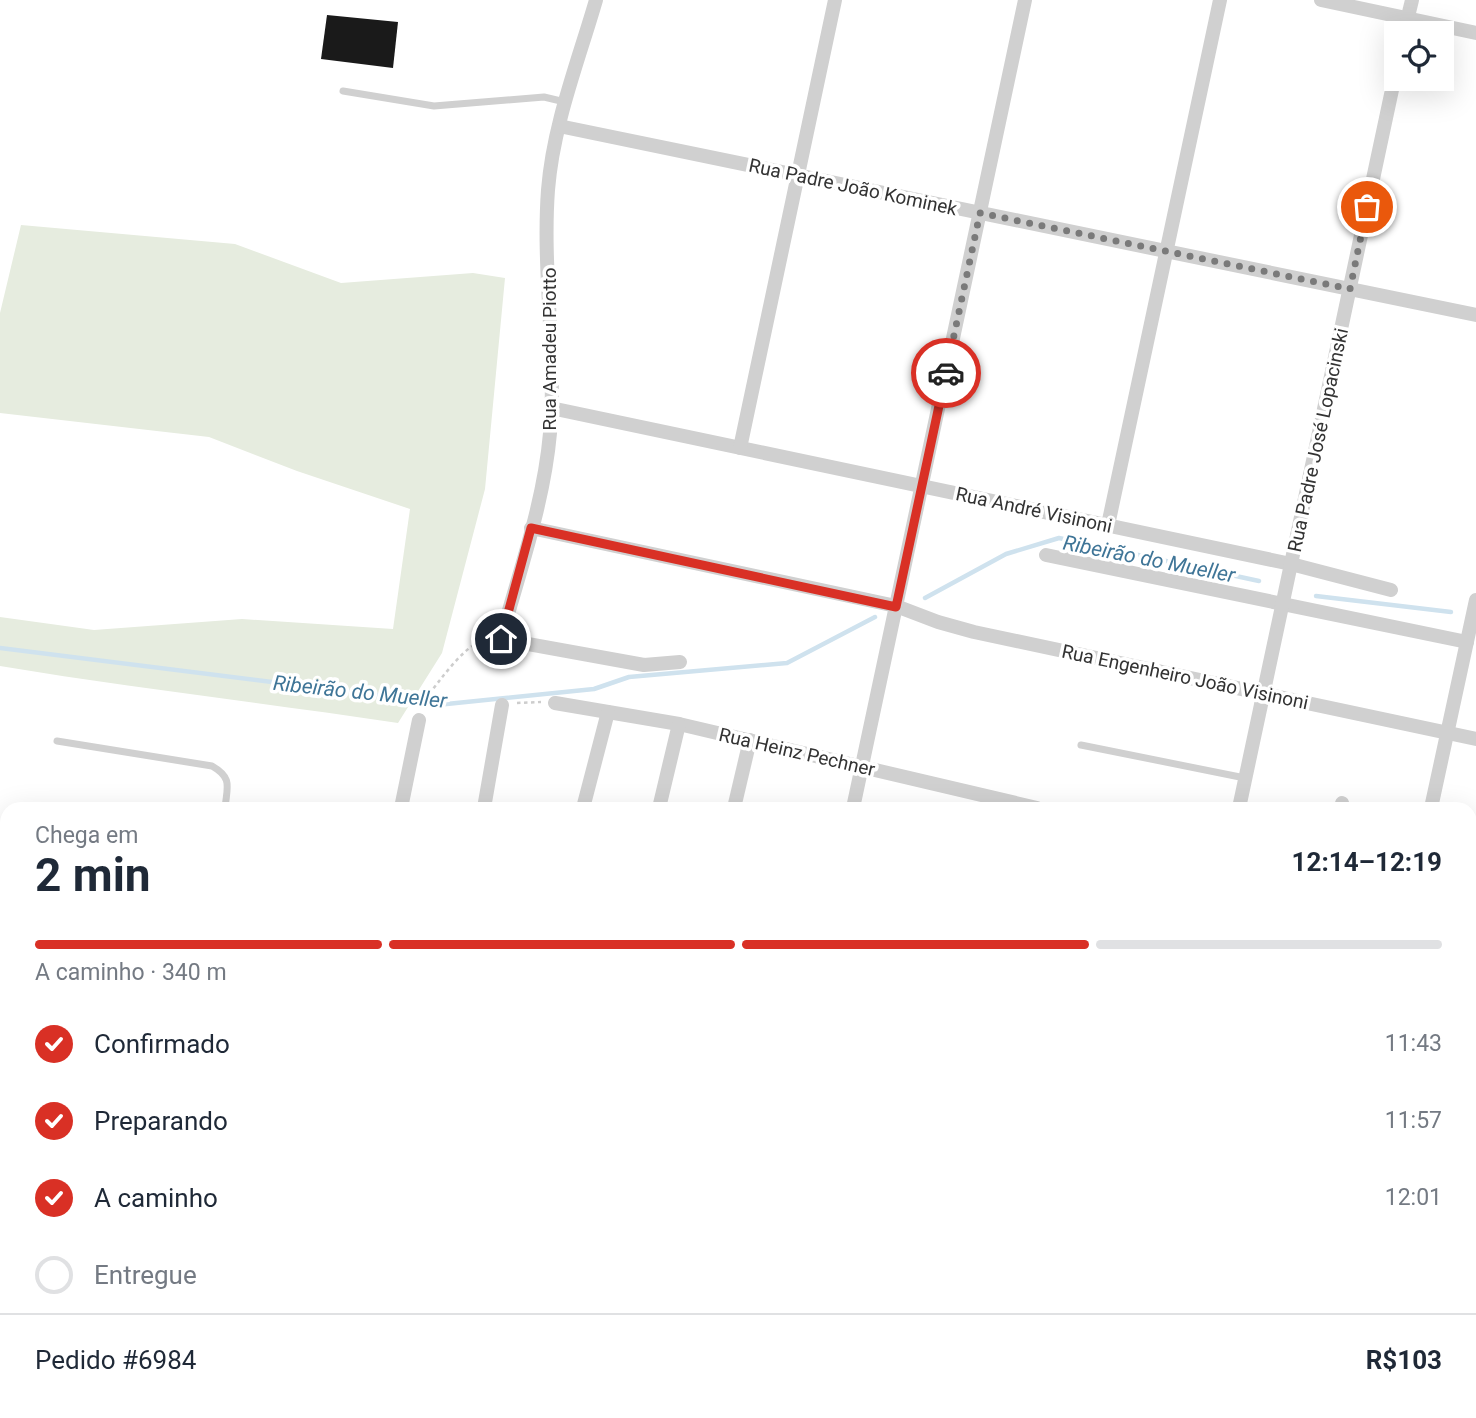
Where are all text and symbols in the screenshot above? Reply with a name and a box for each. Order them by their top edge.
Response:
map controls [1384,21,1454,91]
button: locate [1384,21,1454,91]
street label: Rua Padre João Kominek [747,154,960,220]
pin [1337,177,1397,237]
icon: bag [1348,188,1386,226]
street label: Rua Amadeu Piotto [538,267,561,431]
street label: Rua Padre José Lopacinski [1283,326,1353,554]
courier [911,338,981,408]
icon: car [927,354,965,392]
street label: Rua André Visinoni [954,482,1114,538]
water label: Ribeirão do Mueller [1061,531,1238,588]
pin [471,609,531,669]
icon: home [482,620,520,658]
street label: Rua Engenheiro João Visinoni [1060,640,1310,714]
water label: Ribeirão do Mueller [272,671,449,713]
street label: Rua Heinz Pechner [717,723,878,781]
text: Chega em [35,822,138,849]
text: 12:14–12:19 [1292,847,1442,877]
text: 2 min [35,848,151,902]
text: A caminho · 340 m [35,959,227,986]
icon: check [35,1025,73,1063]
text: Confirmado [94,1029,230,1059]
text: 11:43 [1385,1030,1442,1057]
icon: check [35,1102,73,1140]
text: Preparando [94,1106,228,1136]
text: 11:57 [1385,1107,1442,1134]
icon: check [35,1179,73,1217]
text: A caminho [94,1183,218,1213]
text: 12:01 [1385,1184,1442,1211]
text: Entregue [94,1260,197,1290]
text: Pedido #6984 [35,1345,196,1375]
text: R$103 [1366,1345,1442,1375]

